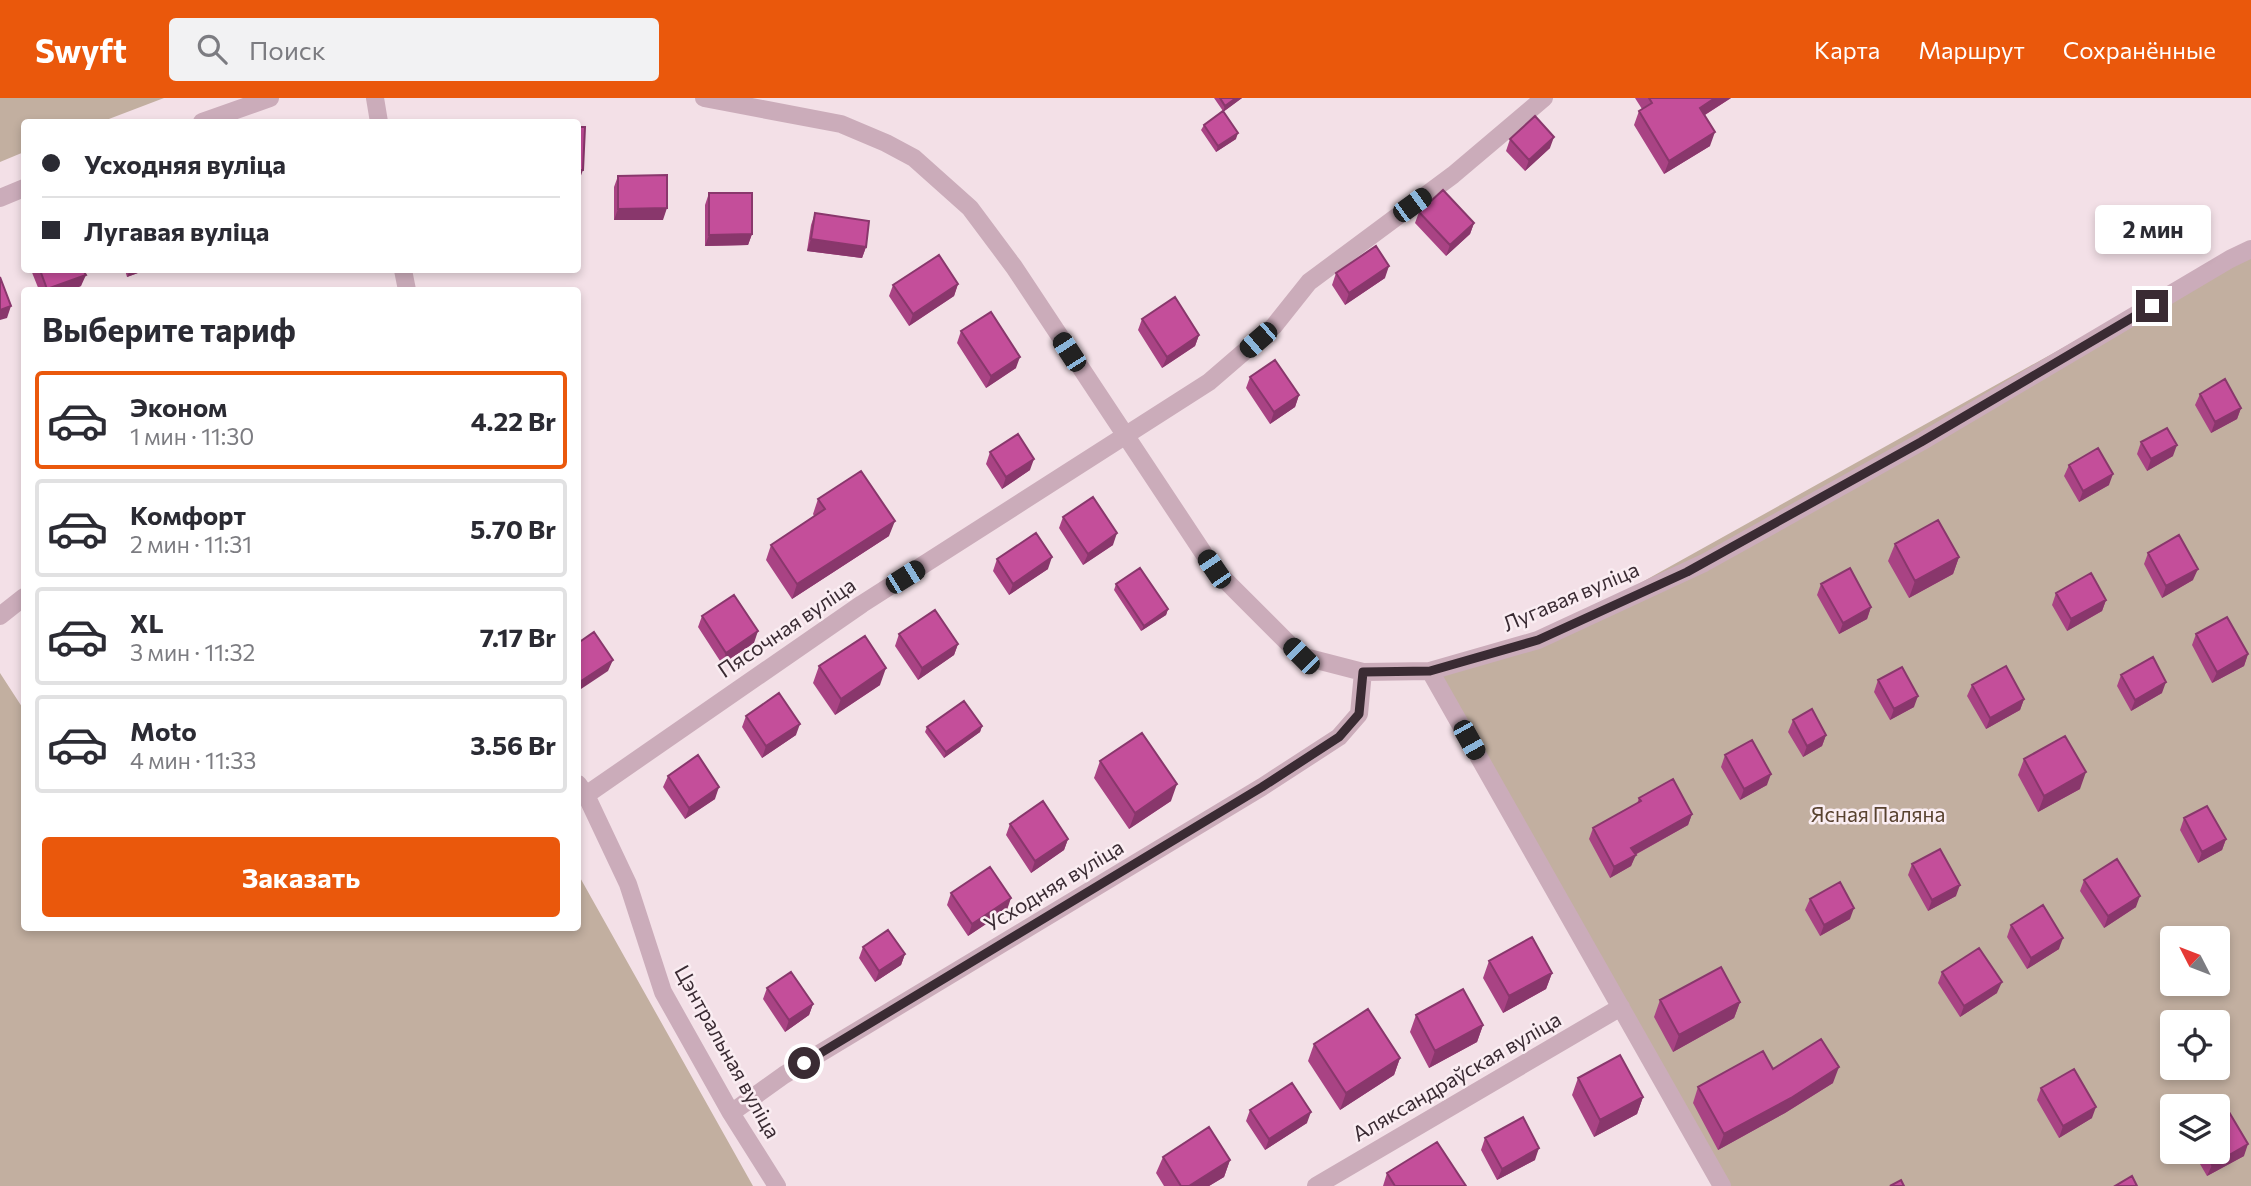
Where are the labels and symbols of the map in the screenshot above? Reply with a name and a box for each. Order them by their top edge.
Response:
car [1389,184,1436,226]
callout: 2 мин [2094,204,2210,254]
route end [2136,290,2168,322]
car [1236,318,1281,362]
car [1049,329,1090,375]
car [1194,546,1235,592]
street label: Лугавая вуліца [1498,556,1642,636]
car [882,557,929,597]
street label: Пясочная вуліца [713,571,860,682]
car [1279,634,1324,678]
car [1450,717,1489,763]
park label: Ясная Паляна [1811,801,1945,826]
street label: Усходняя вуліца [979,833,1127,936]
north arrow [2160,926,2230,996]
street label: Цэнтральная вуліца [670,960,786,1142]
street label: Аляксандраўская вуліца [1347,1006,1565,1146]
route start [788,1047,820,1079]

